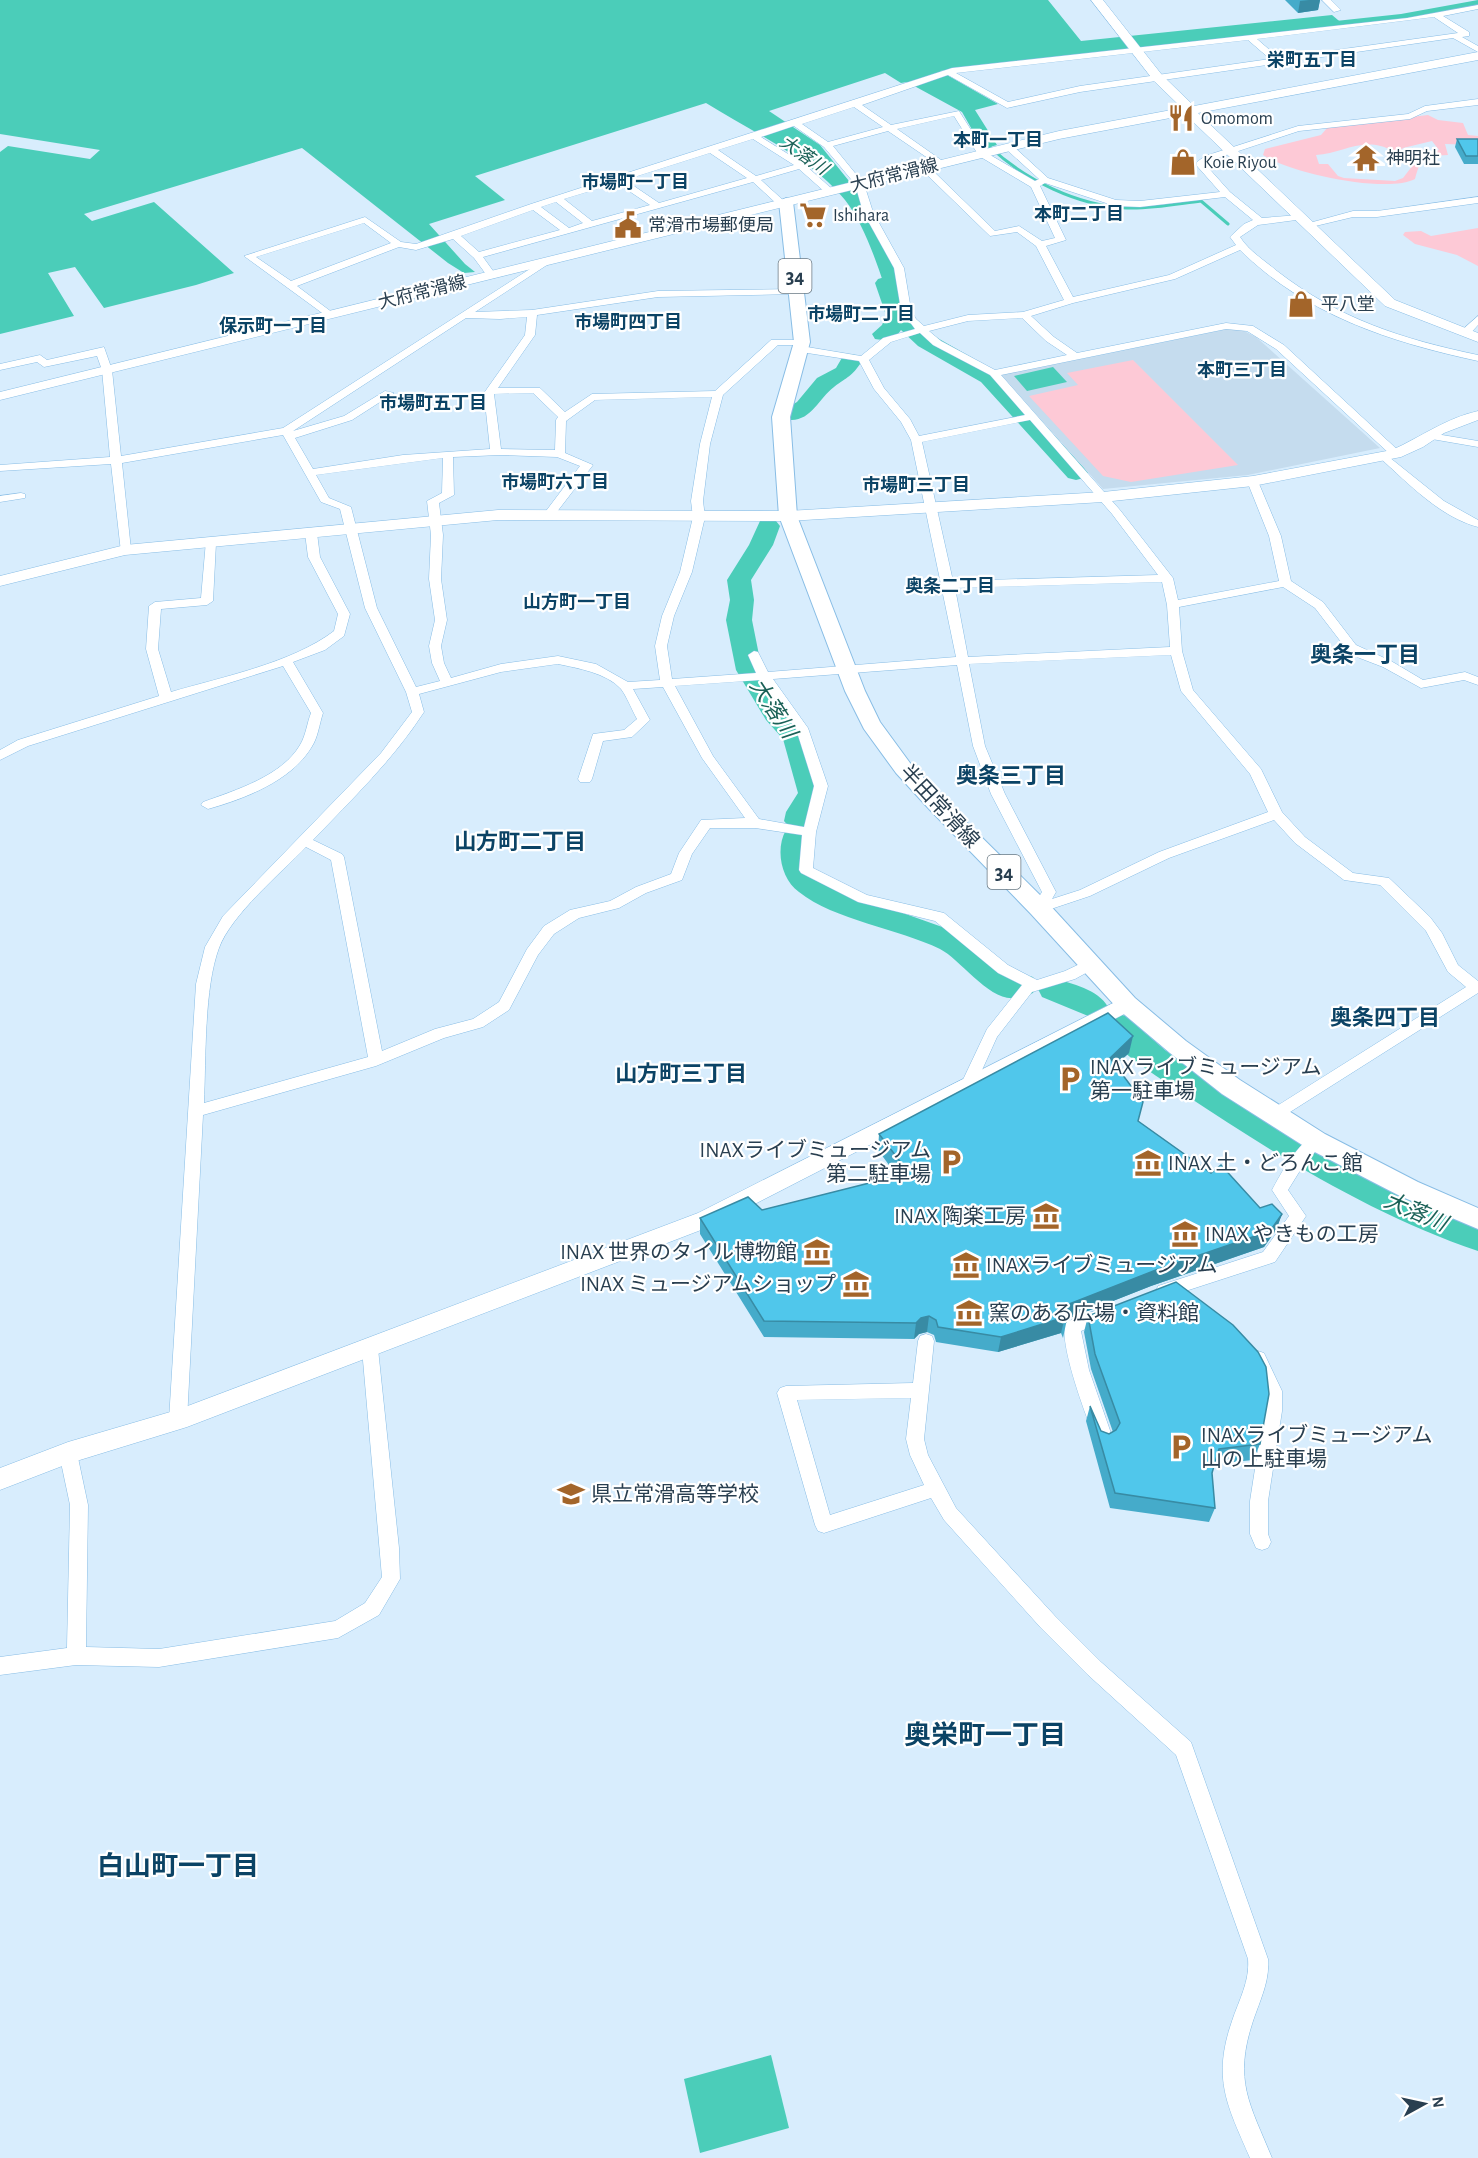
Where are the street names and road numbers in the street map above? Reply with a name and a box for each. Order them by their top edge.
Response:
street label: 大府常滑線 [848,154,940,196]
road number: 34 [778,259,812,293]
street label: 大府常滑線 [376,271,468,313]
street label: 半田常滑線 [896,760,984,852]
road number: 34 [988,855,1020,889]

